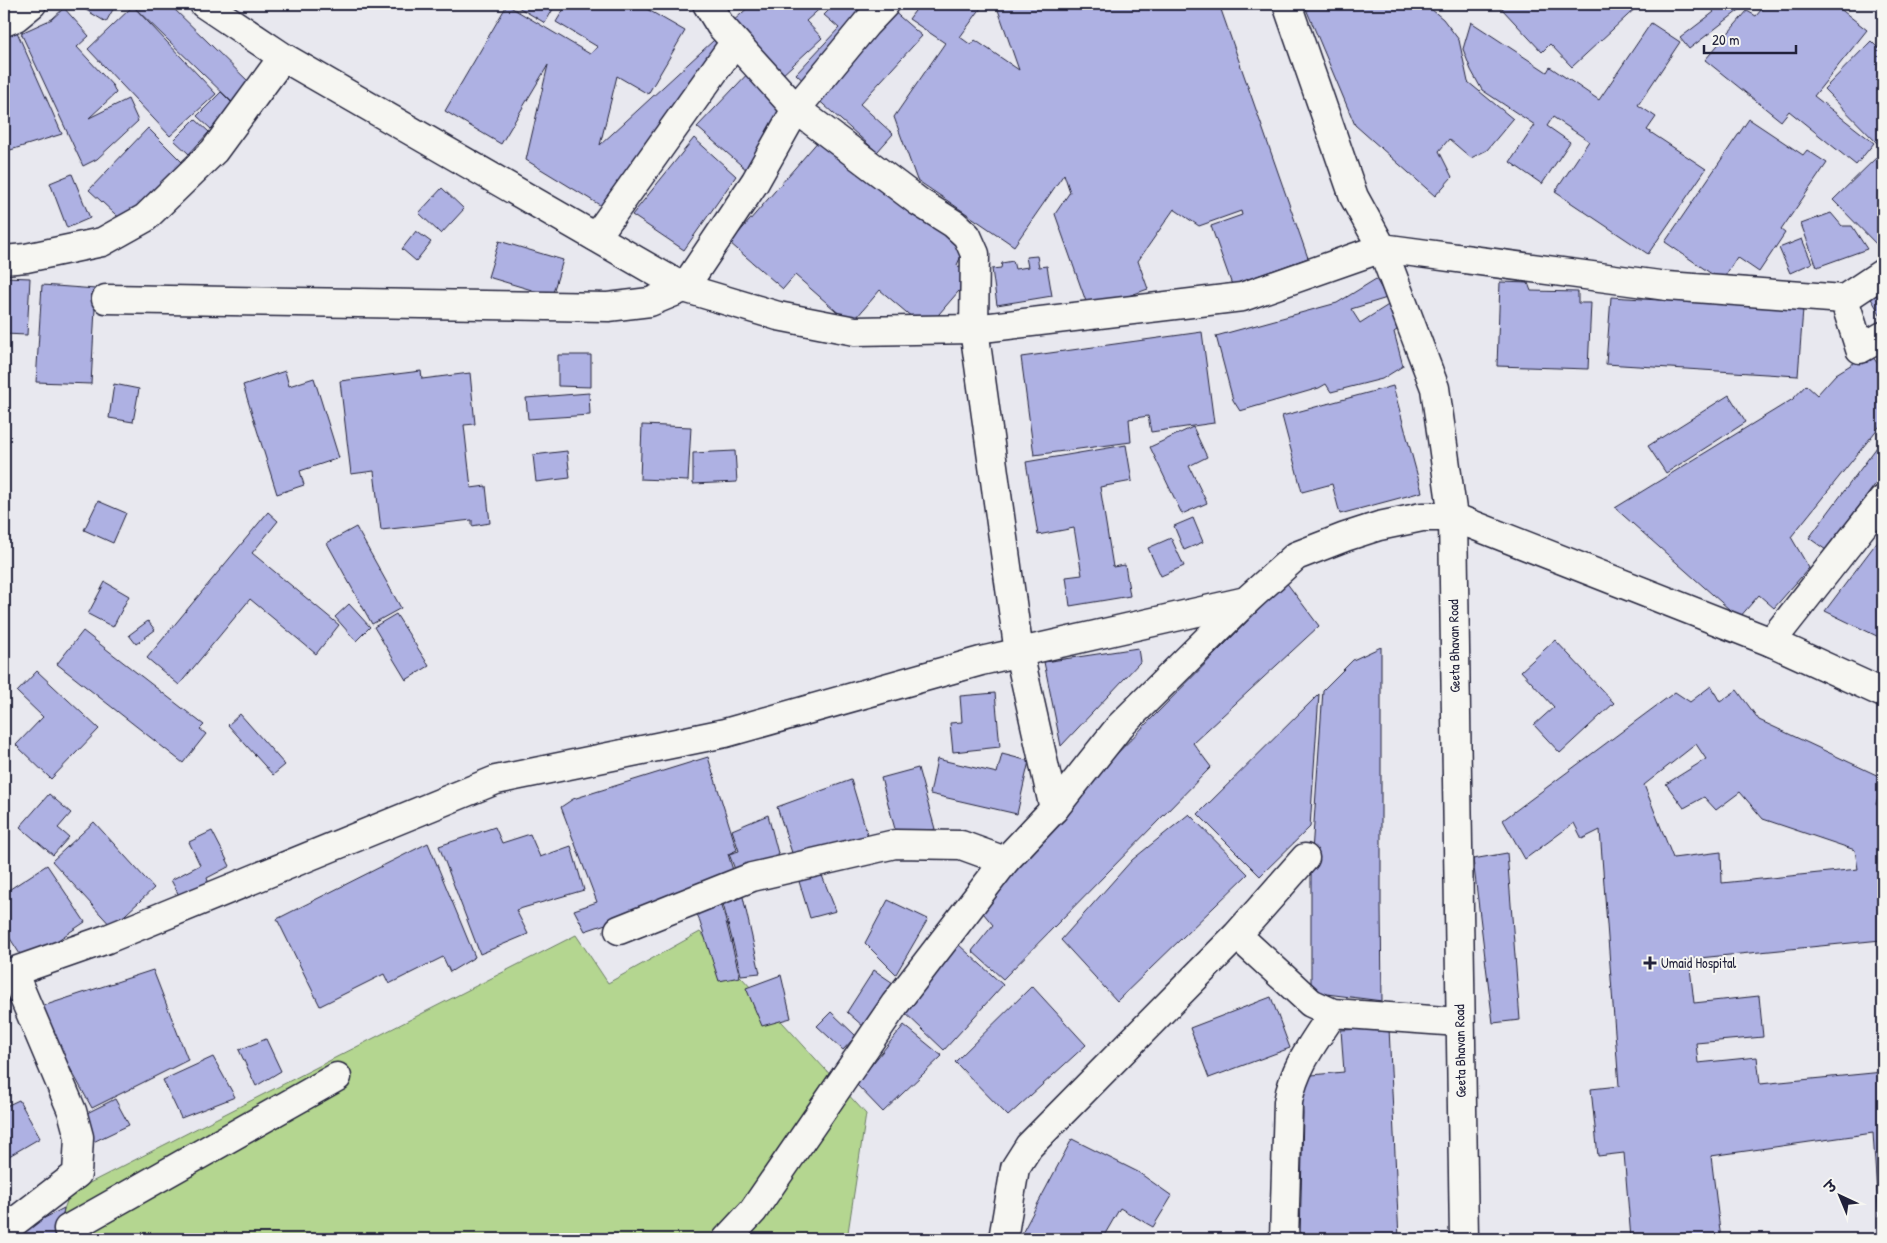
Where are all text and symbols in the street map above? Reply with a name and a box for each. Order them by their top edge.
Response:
scale bar [1704,22,1797,54]
text: 20 m [1712,29,1739,50]
street label: Geeta Bhavan Road [1443,599,1464,693]
place label: Umaid Hospital [1661,953,1737,973]
marker: Umaid Hospital [1643,956,1657,970]
street label: Geeta Bhavan Road [1449,1004,1470,1098]
north arrow [1814,1170,1864,1220]
text: उ [1819,1175,1842,1198]

